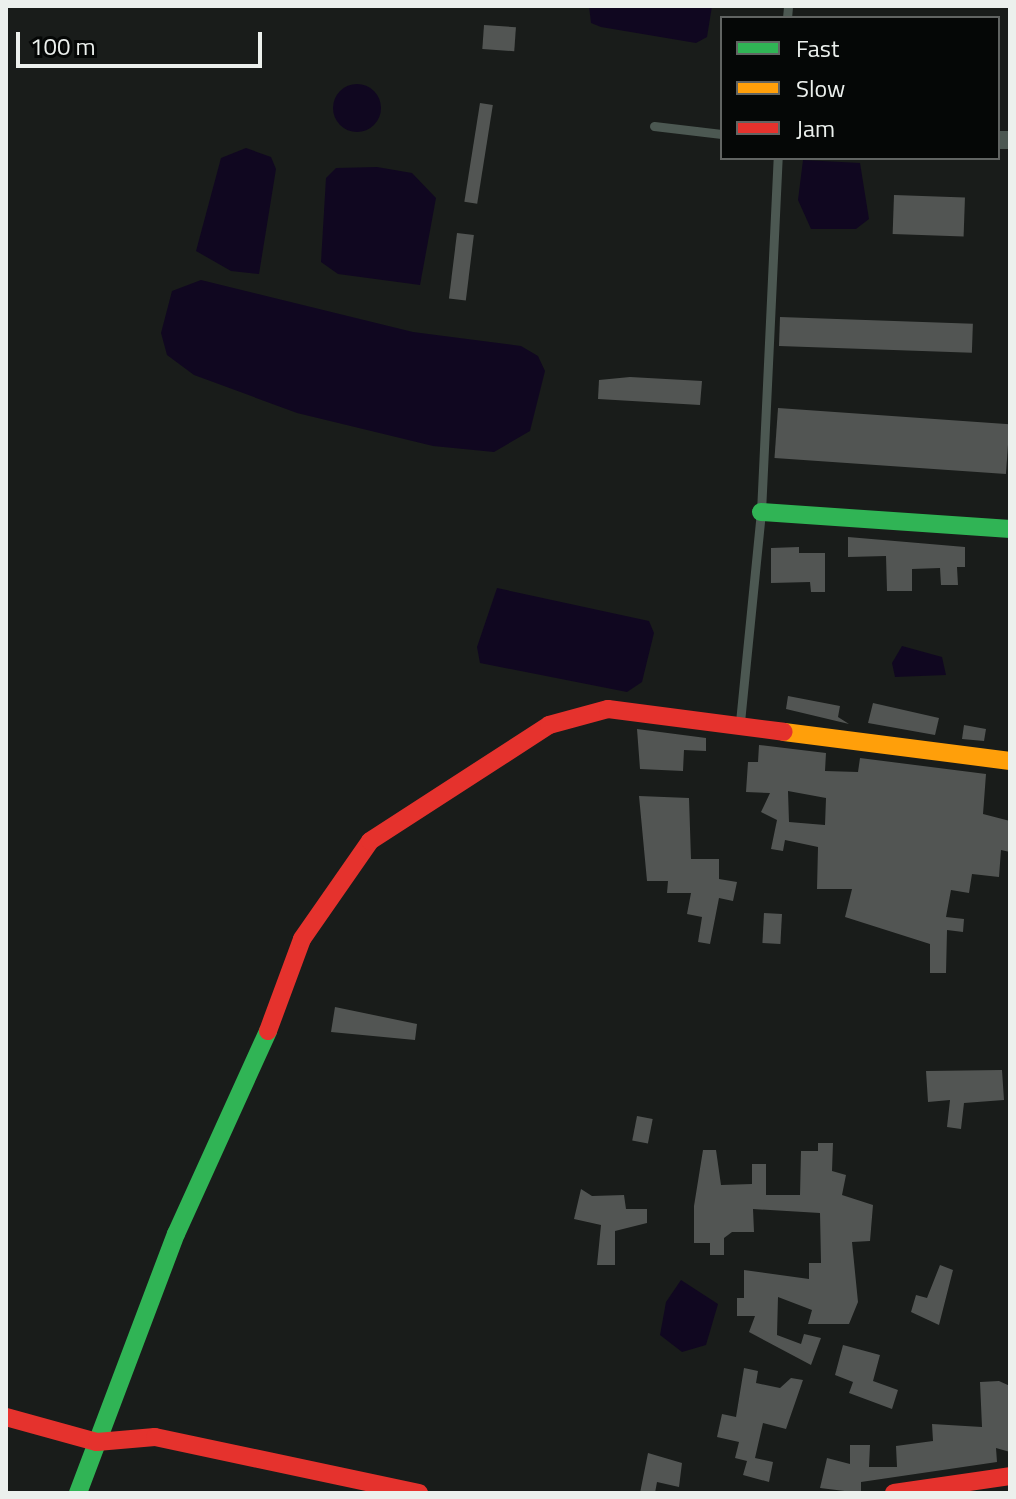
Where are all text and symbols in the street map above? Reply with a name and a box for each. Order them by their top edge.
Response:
scale bar [20,16,266,66]
legend [720,16,1000,160]
text: 100 m [30,28,96,64]
text: Fast [796,30,839,66]
text: Slow [796,70,845,106]
text: Jam [796,110,835,146]

